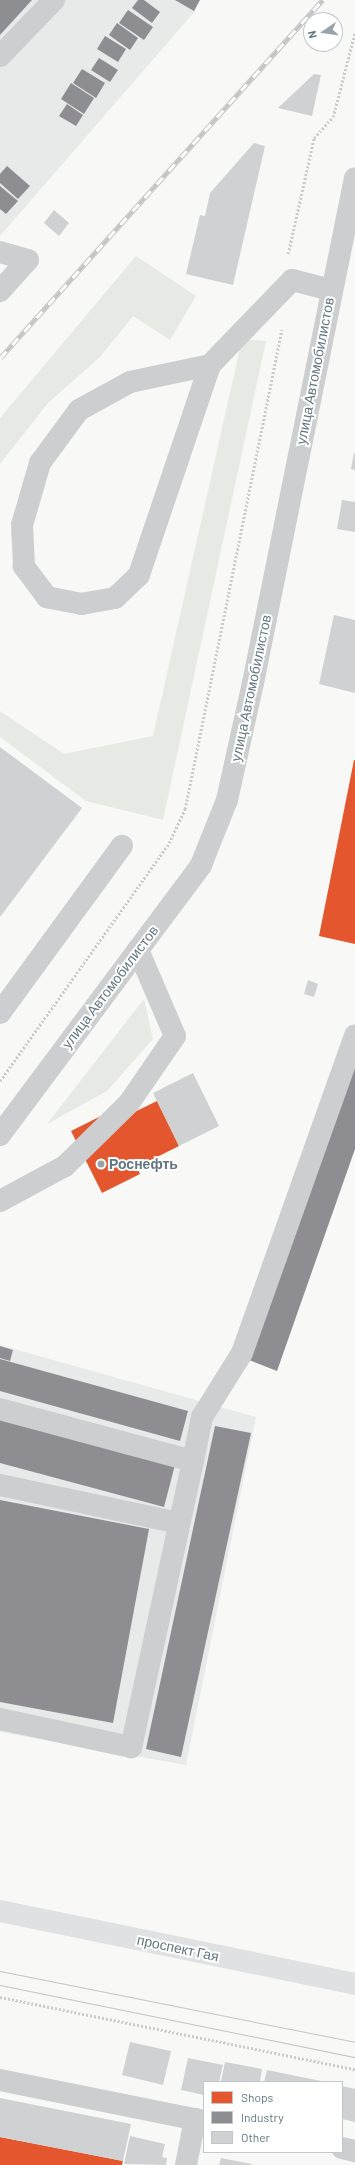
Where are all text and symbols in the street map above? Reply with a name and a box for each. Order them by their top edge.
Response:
north arrow [303,12,343,52]
text: N [305,30,319,40]
street label: улица Автомобилистов [292,296,338,446]
street label: улица Автомобилистов [227,613,275,763]
street label: улица Автомобилистов [58,922,162,1052]
place label: Роснефть [109,1156,178,1172]
marker: Роснефть [96,1159,106,1169]
street label: проспект Гая [136,1931,220,1965]
legend [203,2081,343,2153]
text: Shops [241,2090,273,2104]
text: Industry [241,2110,284,2124]
text: Other [241,2130,270,2144]

